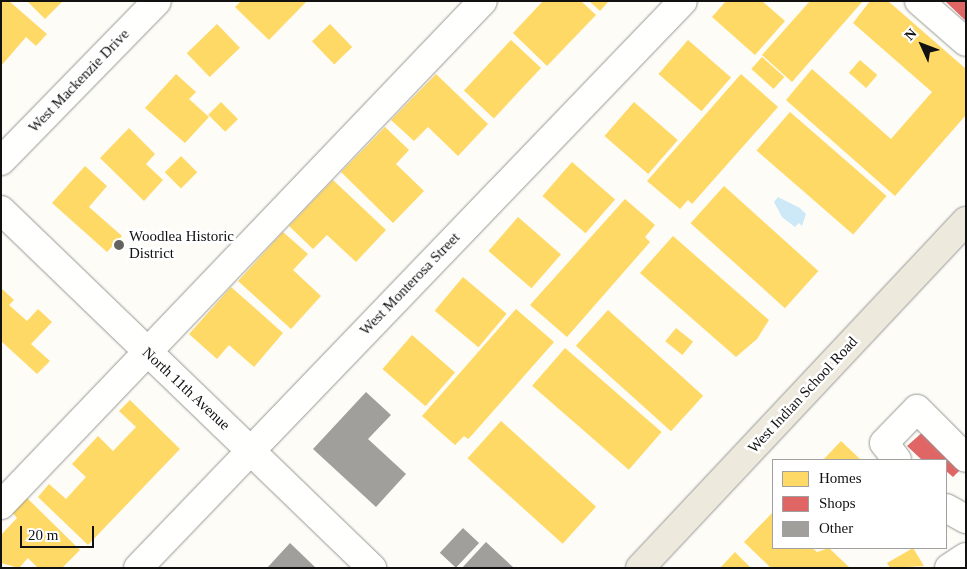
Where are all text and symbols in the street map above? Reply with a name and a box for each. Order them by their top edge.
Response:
north arrow [897,20,947,70]
street label: West Mackenzie Drive [25,25,133,137]
text: N [902,26,920,43]
place label: Woodlea Historic District [129,227,234,262]
street label: West Monterosa Street [356,229,464,339]
marker: Woodlea Historic District [113,239,125,251]
street label: West Indian School Road [744,333,862,457]
street label: North 11th Avenue [138,343,234,435]
legend [772,459,947,549]
text: Homes [819,470,862,486]
text: Shops [819,495,856,511]
scale bar [22,516,96,548]
text: Other [819,520,853,536]
text: 20 m [28,527,58,543]

